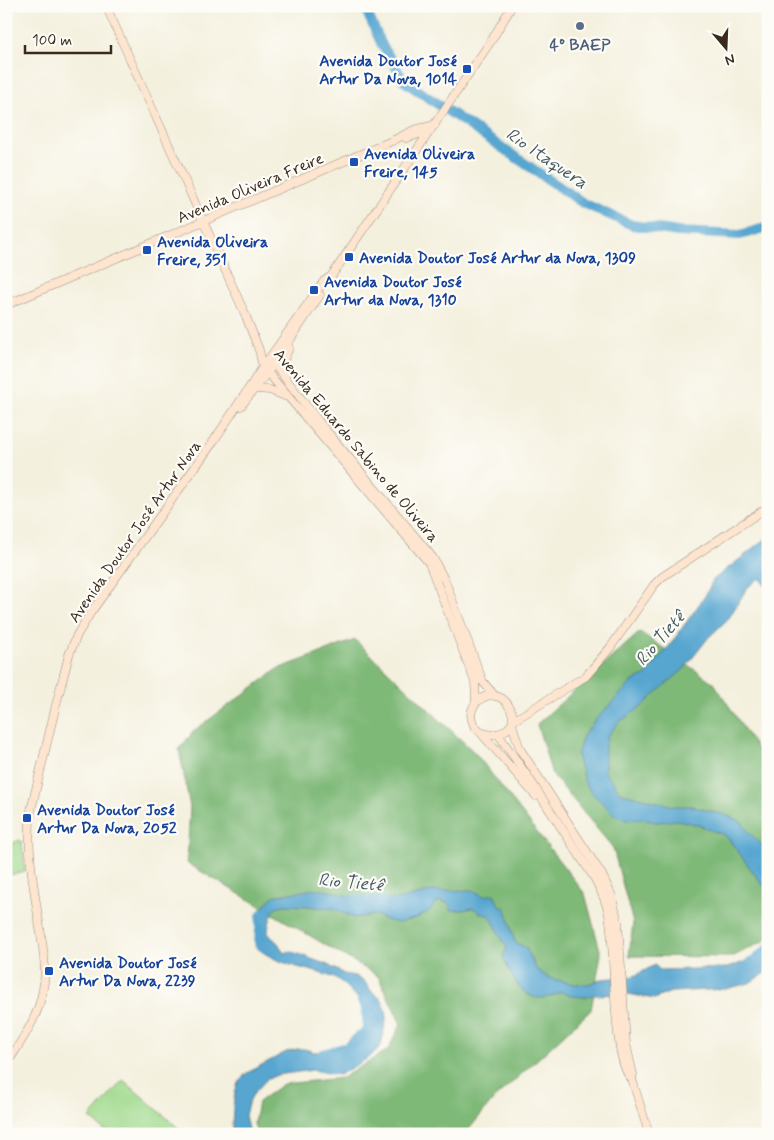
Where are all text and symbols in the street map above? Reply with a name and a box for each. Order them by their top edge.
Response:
marker: 4º BAEP [574,20,586,32]
scale bar [25,22,111,54]
north arrow [702,22,752,72]
text: 100 m [32,31,72,51]
place label: 4º BAEP [550,35,611,56]
text: N [723,49,737,69]
place label: Avenida Doutor José Artur Da Nova, 1014 [319,51,458,90]
marker: Avenida Doutor José Artur Da Nova, 1014 [461,63,473,75]
water label: Rio Itaquera [501,123,592,195]
place label: Avenida Oliveira Freire, 145 [364,144,475,183]
street label: Avenida Oliveira Freire [174,148,327,229]
marker: Avenida Oliveira Freire, 145 [348,156,360,168]
place label: Avenida Oliveira Freire, 351 [157,232,268,271]
marker: Avenida Oliveira Freire, 351 [141,244,153,256]
place label: Avenida Doutor José Artur da Nova, 1309 [359,248,636,269]
marker: Avenida Doutor José Artur da Nova, 1309 [343,251,355,263]
place label: Avenida Doutor José Artur da Nova, 1310 [324,272,463,311]
marker: Avenida Doutor José Artur da Nova, 1310 [308,284,320,296]
street label: Avenida Eduardo Sabino de Oliveira [269,345,443,547]
street label: Avenida Doutor José Artur Nova [64,437,206,627]
water label: Rio Tietê [630,605,693,671]
place label: Avenida Doutor José Artur Da Nova, 2052 [37,800,177,839]
marker: Avenida Doutor José Artur Da Nova, 2052 [21,812,33,824]
water label: Rio Tietê [317,868,387,898]
place label: Avenida Doutor José Artur Da Nova, 2239 [59,953,198,992]
marker: Avenida Doutor José Artur Da Nova, 2239 [43,965,55,977]

